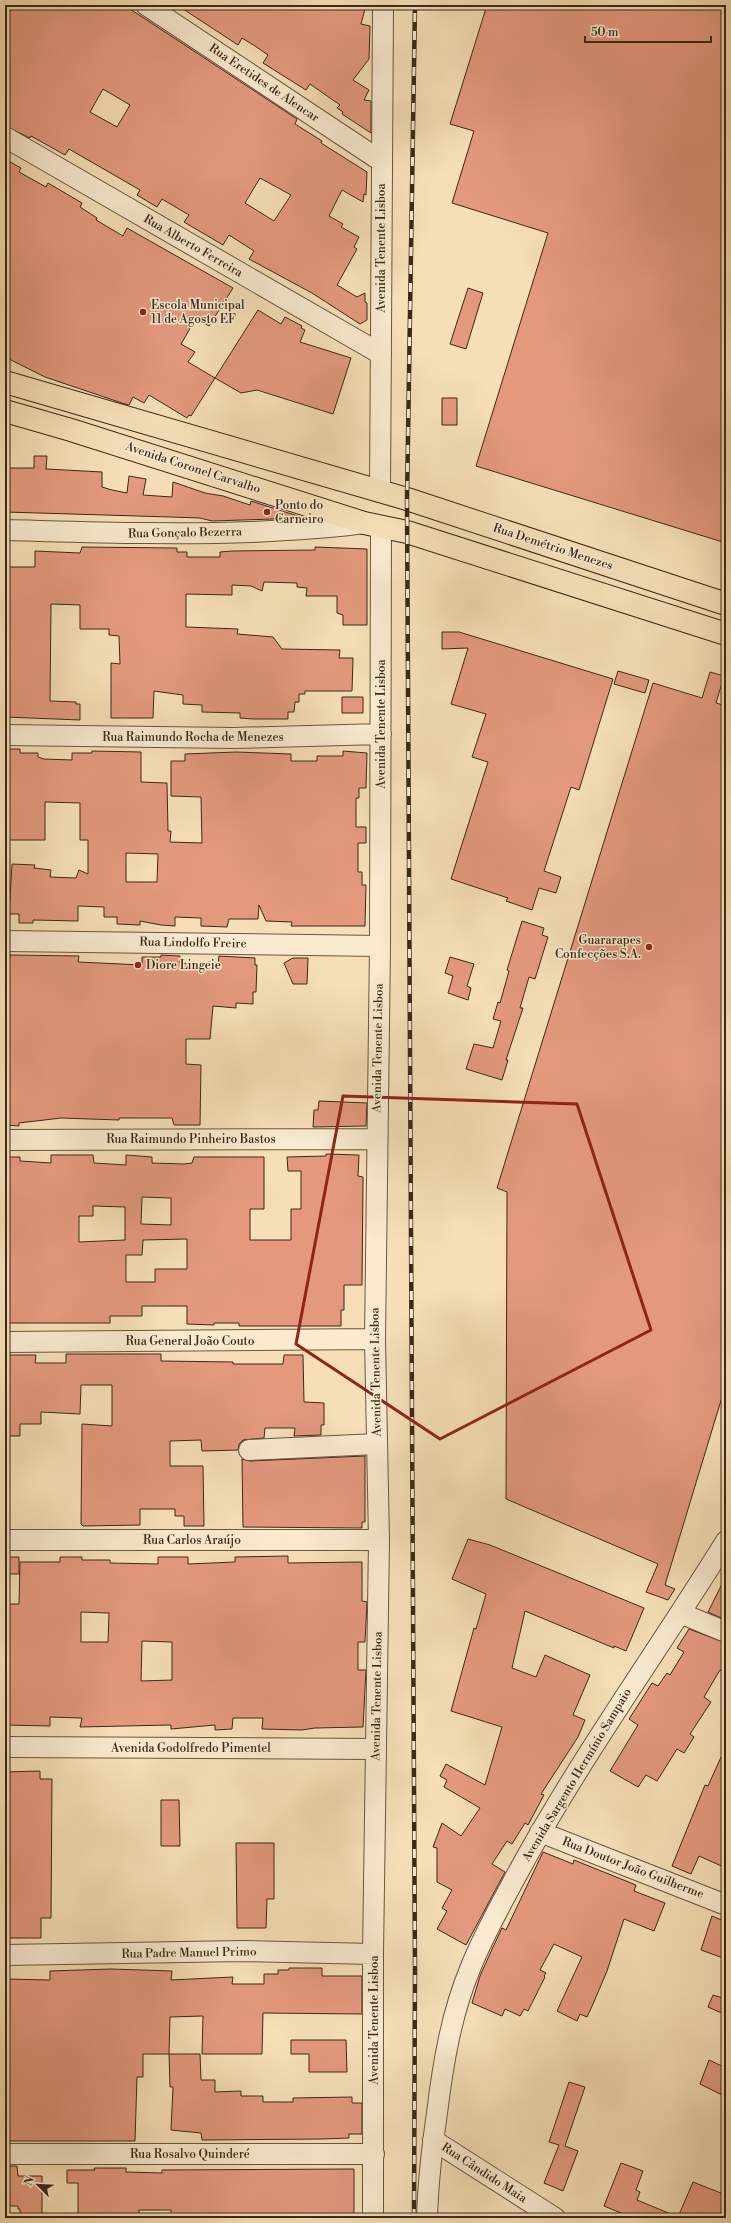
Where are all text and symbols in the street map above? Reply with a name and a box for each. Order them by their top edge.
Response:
scale bar [585,18,711,44]
text: 50 m [591,25,619,40]
street label: Rua Eretides de Alencar [206,41,322,125]
street label: Avenida Tenente Lisboa [374,182,389,314]
street label: Rua Alberto Ferreira [141,211,246,281]
place label: Escola Municipal 11 de Agosto EF [151,298,245,327]
marker: Escola Municipal 11 de Agosto EF [138,307,148,317]
street label: Avenida Coronel Carvalho [122,439,263,497]
place label: Ponto do Carneiro [275,498,324,527]
marker: Ponto do Carneiro [262,507,272,517]
street label: Rua Demétrio Menezes [491,520,615,574]
street label: Rua Gonçalo Bezerra [128,524,243,541]
street label: Avenida Tenente Lisboa [374,658,389,790]
street label: Rua Raimundo Rocha de Menezes [102,730,284,745]
place label: Guararapes Confecções S.A. [555,933,641,962]
street label: Rua Lindolfo Freire [139,935,247,951]
marker: Guararapes Confecções S.A. [644,942,654,952]
place label: Diore Lingeie [146,958,221,973]
marker: Diore Lingeie [133,960,143,970]
street label: Avenida Tenente Lisboa [369,982,387,1114]
street label: Rua Raimundo Pinheiro Bastos [106,1132,276,1147]
street label: Avenida Tenente Lisboa [367,1306,385,1438]
street label: Rua General João Couto [126,1334,255,1349]
street label: Rua Carlos Araújo [143,1533,241,1548]
street label: Avenida Tenente Lisboa [368,1630,386,1762]
street label: Avenida Sargento Hermínio Sampaio [519,1685,635,1865]
street label: Avenida Godolfredo Pimentel [110,1741,271,1756]
street label: Rua Doutor João Guilherme [560,1834,706,1902]
street label: Rua Padre Manuel Primo [121,1944,257,1962]
street label: Avenida Tenente Lisboa [367,1954,382,2086]
street label: Rua Cândido Maia [439,2140,530,2207]
street label: Rua Rosalvo Quinderé [130,2147,250,2162]
north arrow [18,2165,58,2205]
text: N [22,2174,38,2188]

